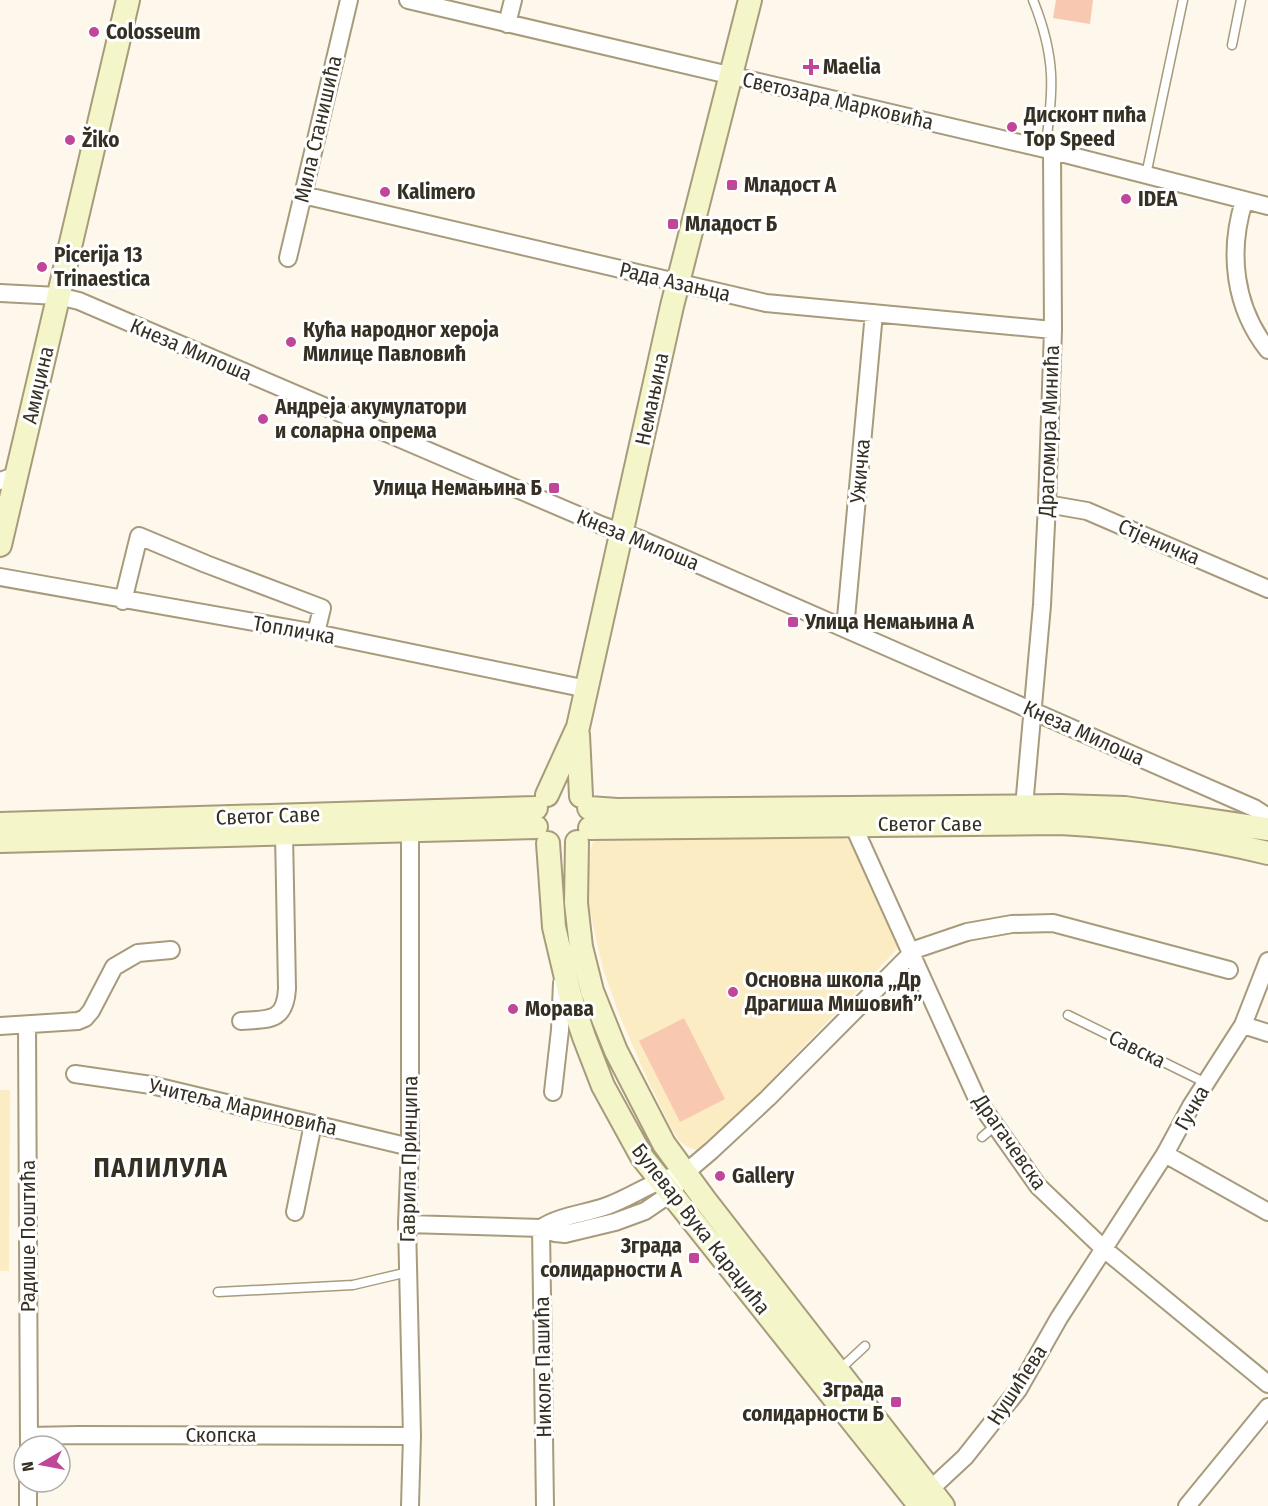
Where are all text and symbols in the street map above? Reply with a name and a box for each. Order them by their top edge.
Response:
place label: Colosseum [106,19,200,45]
marker: Colosseum [87,25,101,39]
street label: Мила Станишића [288,53,348,205]
place label: Maelia [823,54,881,80]
marker: Maelia [804,60,818,74]
street label: Светозара Марковића [740,66,936,136]
place label: Дисконт пића Top Speed [1023,102,1147,152]
marker: Дисконт пића Top Speed [1005,120,1019,134]
place label: Žiko [82,126,119,153]
marker: Žiko [63,133,77,147]
place label: Младост А [744,172,837,198]
marker: Младост А [725,178,739,192]
place label: Kalimero [397,179,475,205]
marker: Kalimero [378,185,392,199]
place label: IDEA [1138,186,1178,212]
marker: IDEA [1119,192,1133,206]
place label: Младост Б [685,211,778,237]
marker: Младост Б [666,217,680,231]
place label: Picerija 13 Trinaestica [54,242,150,292]
street label: Рада Азањца [617,257,733,307]
marker: Picerija 13 Trinaestica [35,260,49,274]
street label: Кнеза Милоша [126,313,256,387]
place label: Кућа народног хероја Милице Павловић [303,317,499,367]
marker: Кућа народног хероја Милице Павловић [284,335,298,349]
street label: Амиџина [16,344,60,426]
street label: Драгомира Минића [1033,345,1065,518]
street label: Немањина [629,350,675,448]
place label: Андреја акумулатори и соларна опрема [274,394,467,444]
marker: Андреја акумулатори и соларна опрема [256,412,270,426]
street label: Ужичка [844,438,876,505]
place label: Улица Немањина Б [372,475,543,501]
marker: Улица Немањина Б [547,481,561,495]
street label: Кнеза Милоша [573,504,703,576]
street label: Стјеничка [1114,513,1204,571]
place label: Улица Немањина А [804,609,974,635]
street label: Топличка [251,610,337,650]
marker: Улица Немањина А [786,615,800,629]
street label: Кнеза Милоша [1019,695,1149,771]
street label: Светог Саве [215,801,321,831]
street label: Светог Саве [878,811,982,837]
place label: Основна школа „Др Драгиша Мишовић” [744,967,922,1017]
marker: Основна школа „Др Драгиша Мишовић” [726,985,740,999]
place label: Морава [525,996,594,1022]
marker: Морава [506,1002,520,1016]
street label: Савска [1104,1024,1170,1074]
street label: Учитеља Мариновића [145,1072,340,1141]
street label: Гаврила Принципа [395,1075,423,1243]
street label: Гучка [1169,1081,1215,1135]
street label: Драгачевска [967,1088,1052,1195]
street label: Булевар Вука Караџића [626,1138,776,1320]
district label: ПАЛИЛУЛА [94,1152,228,1184]
street label: Радише Поштића [15,1160,41,1312]
place label: Gallery [732,1163,795,1189]
marker: Gallery [713,1169,727,1183]
place label: Зграда солидарности А [540,1233,683,1283]
marker: Зграда солидарности А [687,1251,701,1265]
street label: Николе Пашића [529,1296,557,1438]
street label: Нушићева [981,1340,1053,1430]
place label: Зграда солидарности Б [742,1377,885,1427]
marker: Зграда солидарности Б [889,1395,903,1409]
street label: Скопска [185,1422,257,1448]
north arrow [12,1434,72,1494]
text: N [18,1460,38,1473]

